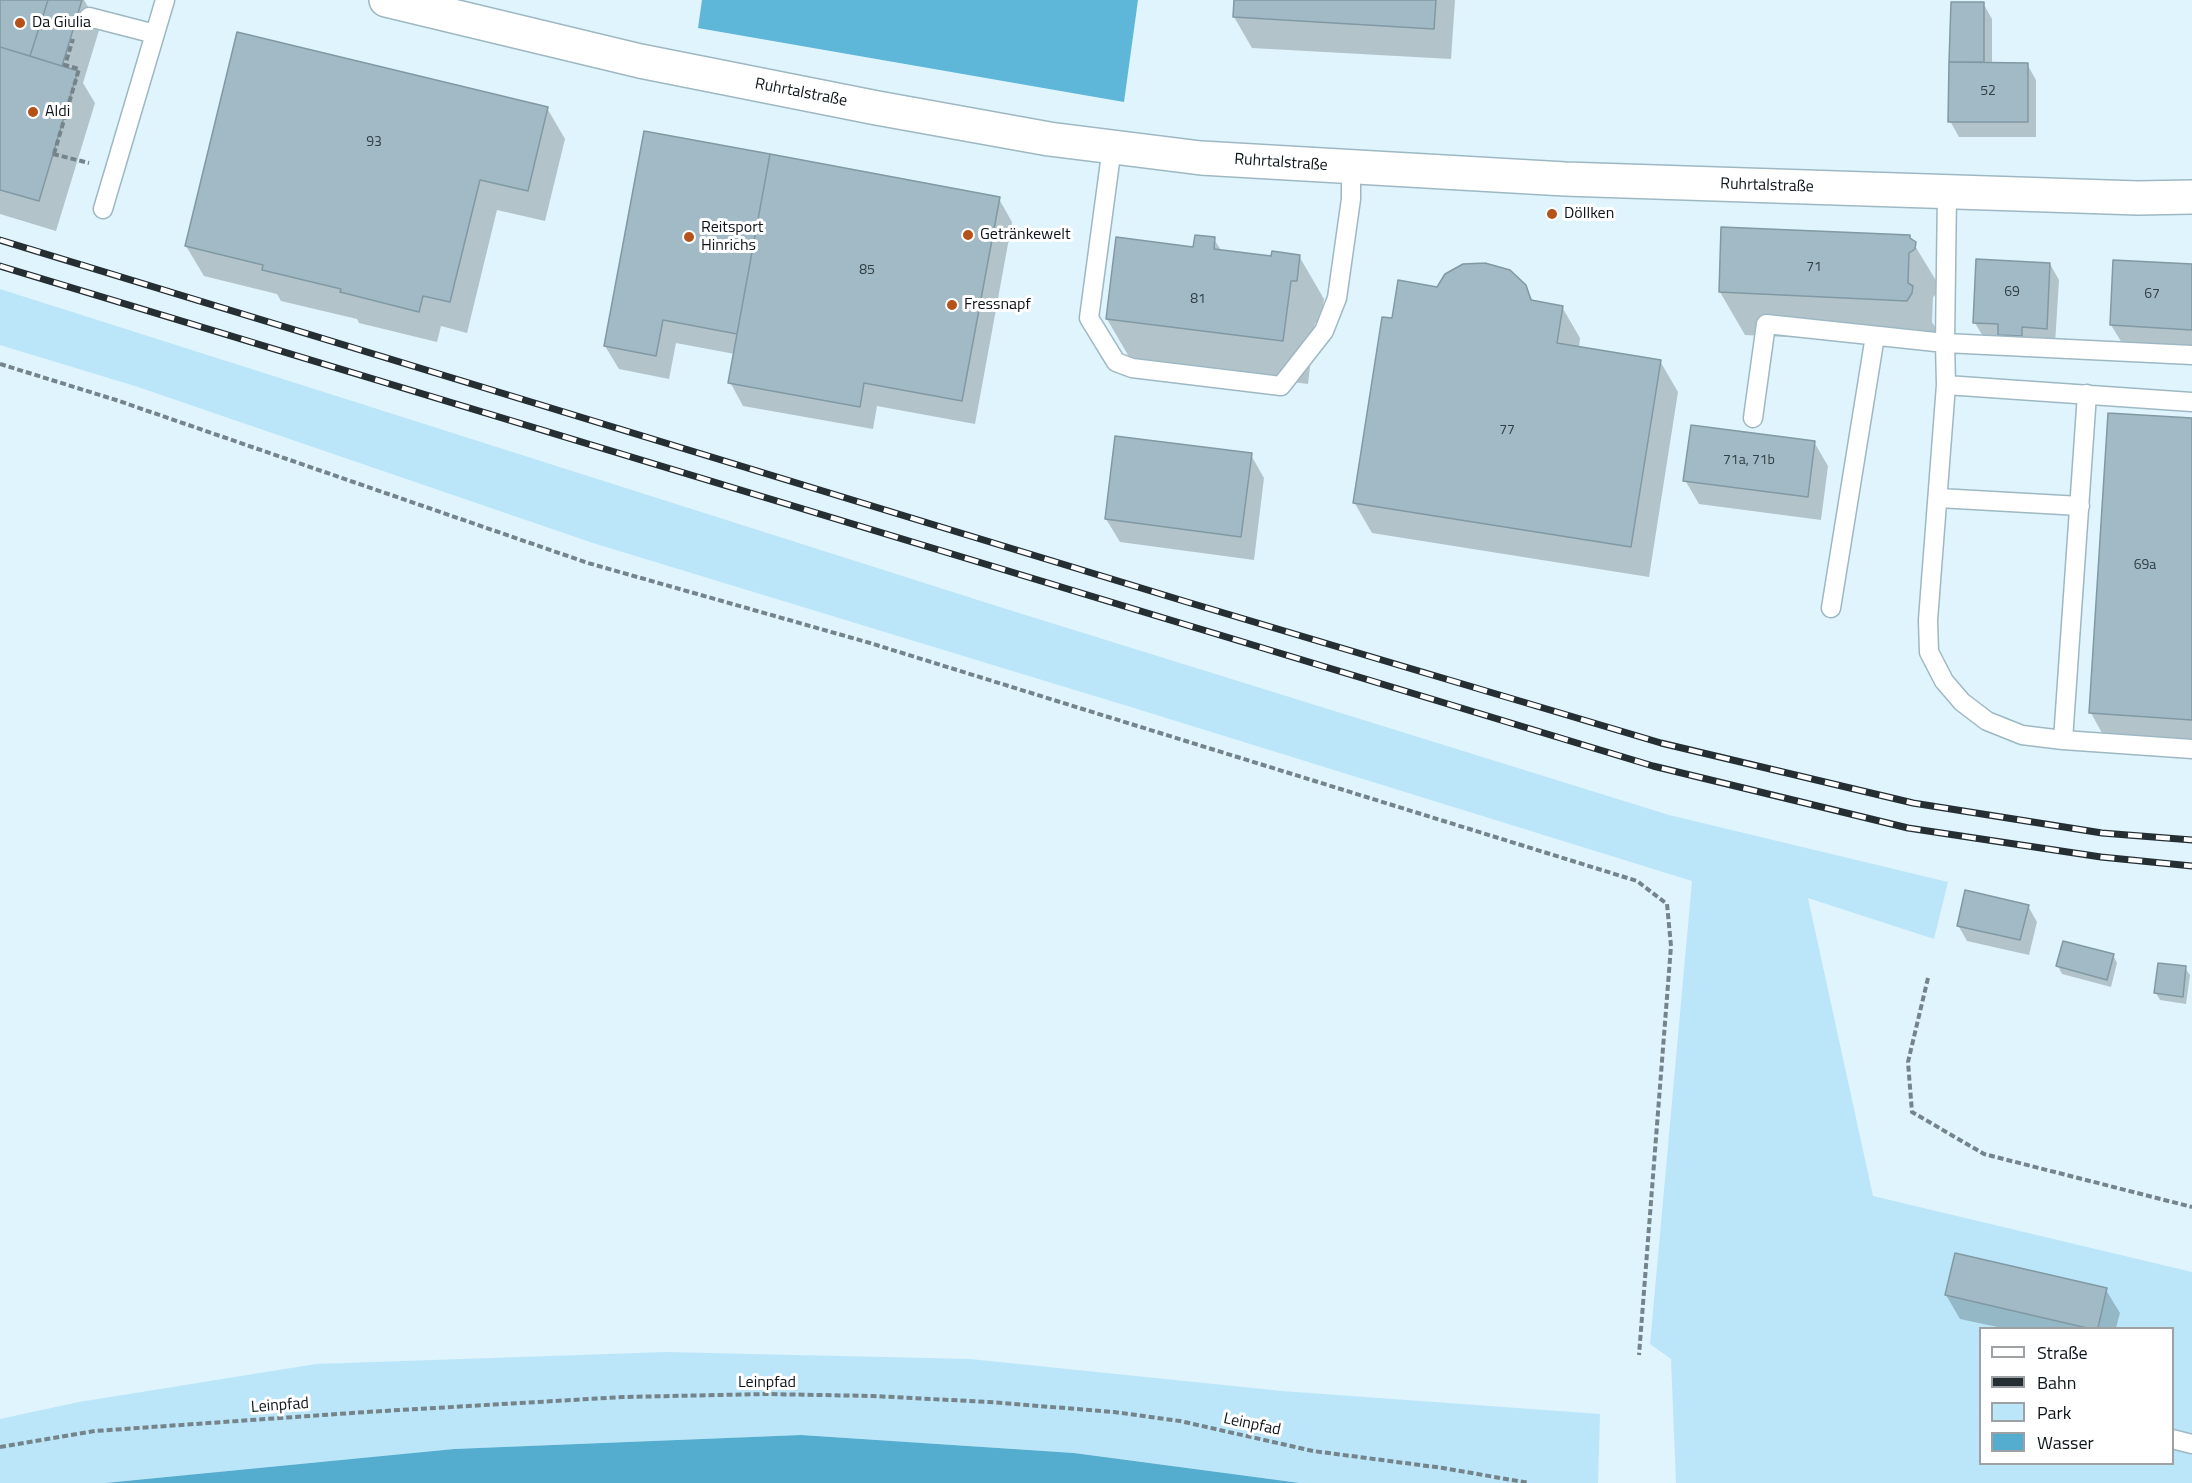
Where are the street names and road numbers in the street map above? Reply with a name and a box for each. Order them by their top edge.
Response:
street label: Ruhrtalstraße [753,75,849,111]
street label: Ruhrtalstraße [1234,150,1328,176]
street label: Ruhrtalstraße [1720,175,1814,197]
street label: Leinpfad [738,1373,796,1393]
street label: Leinpfad [250,1394,310,1418]
street label: Leinpfad [1222,1410,1282,1440]

